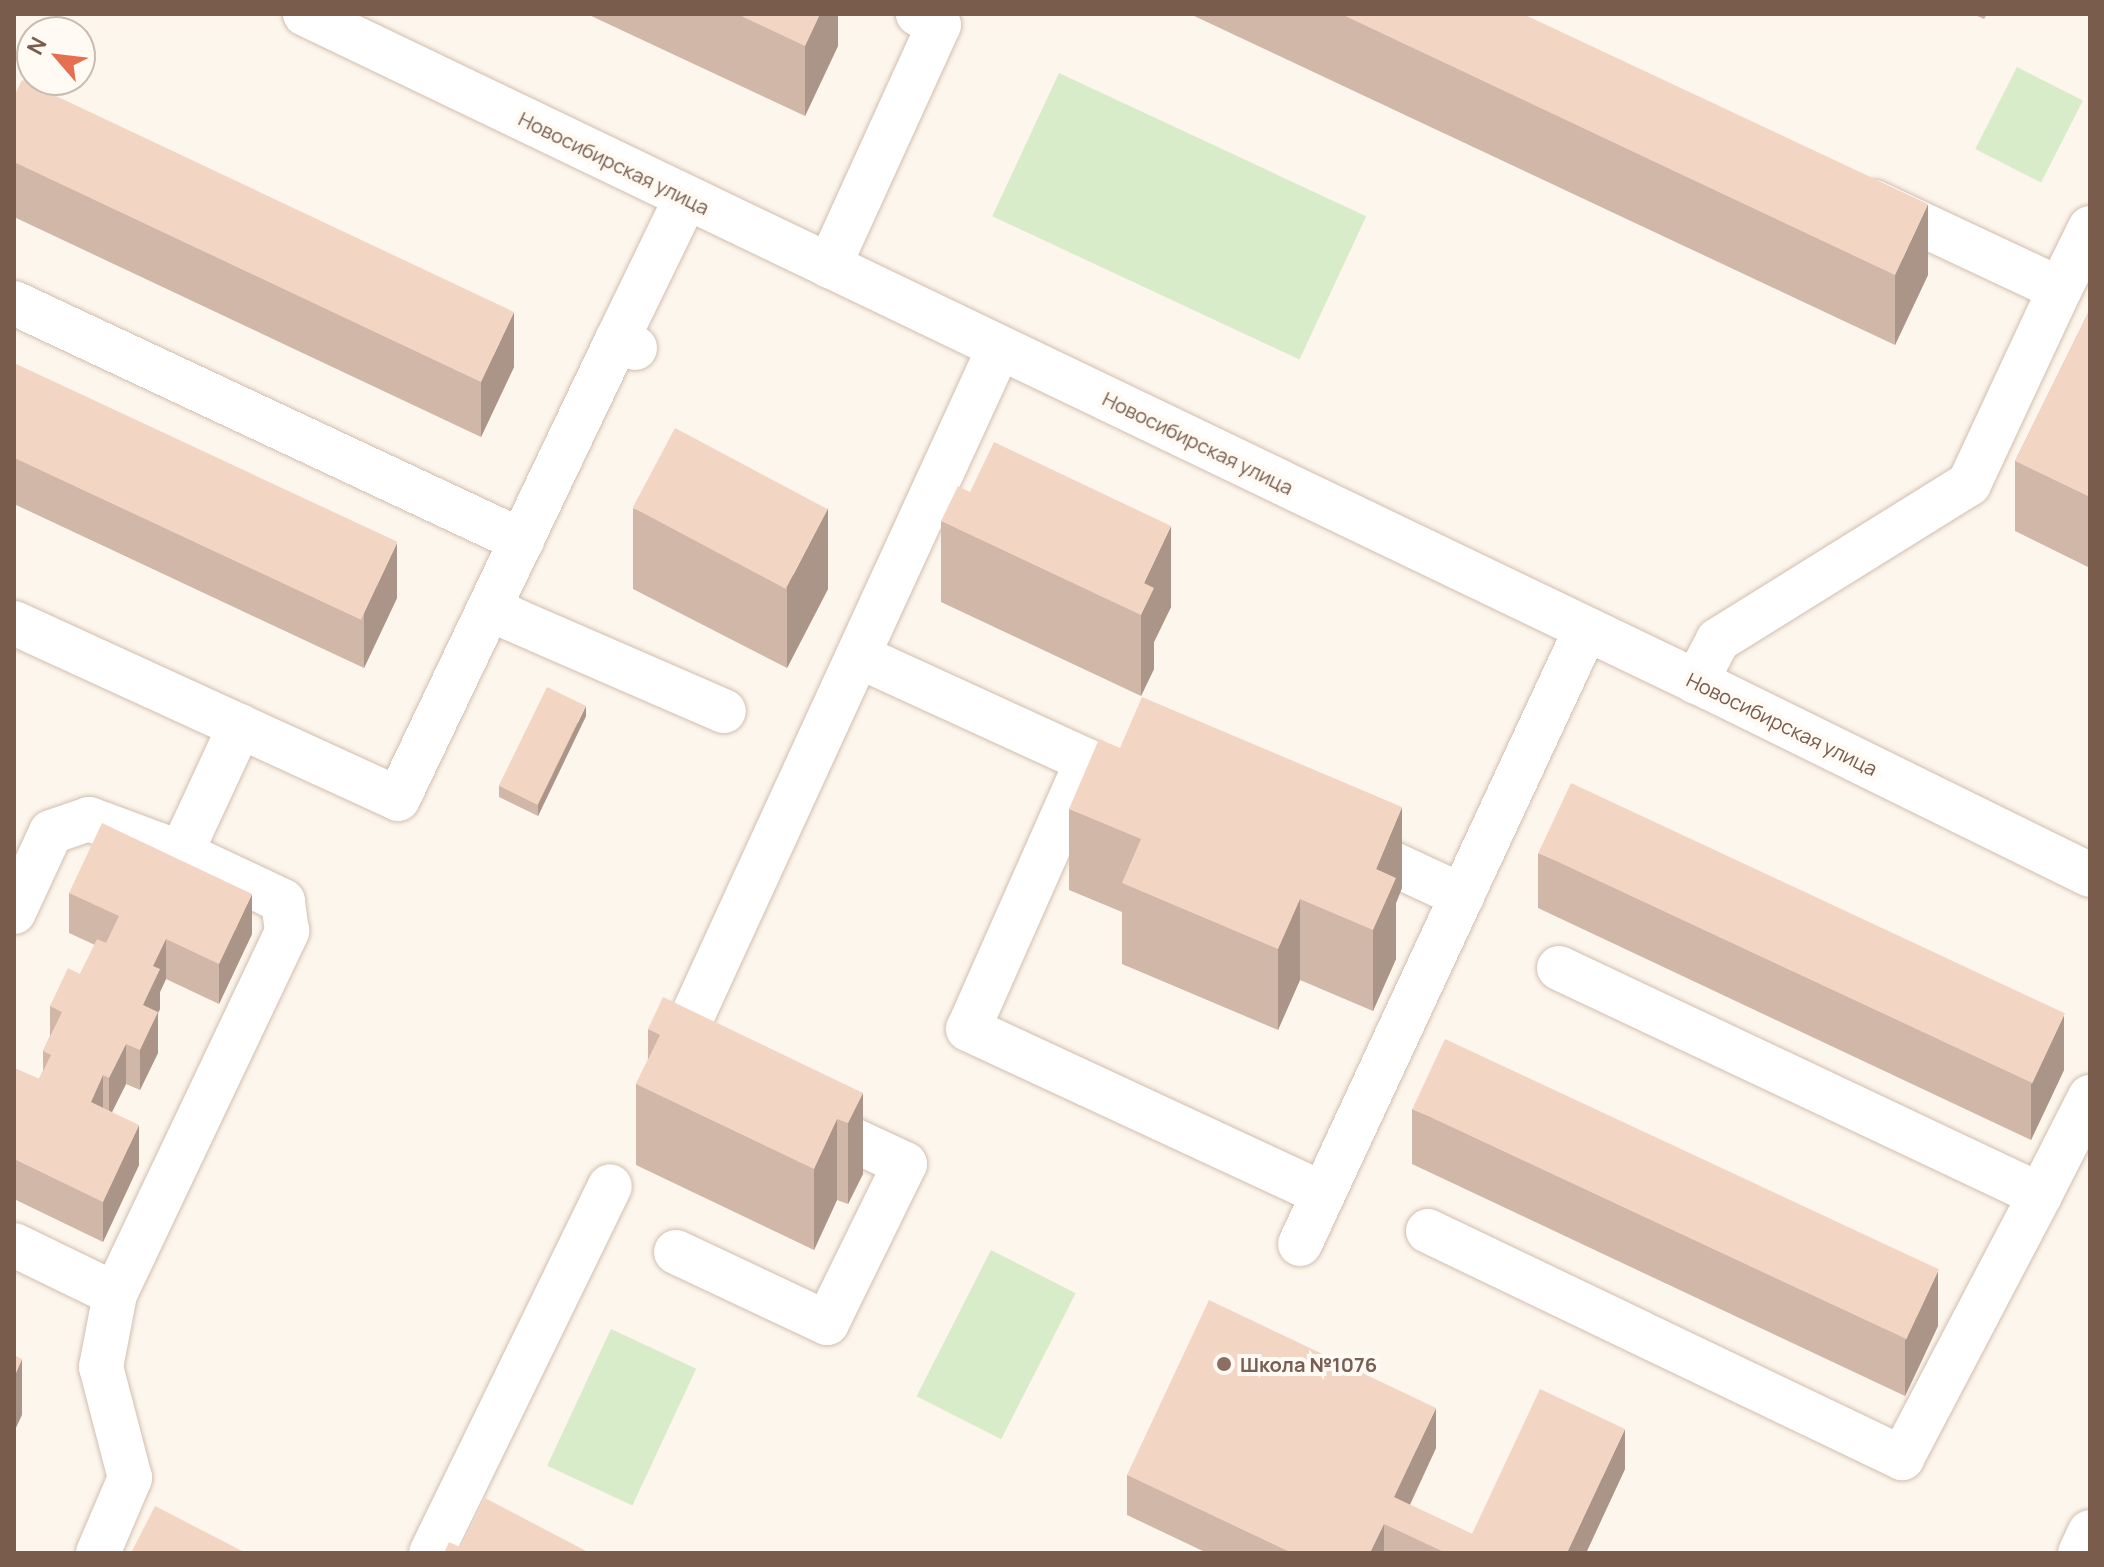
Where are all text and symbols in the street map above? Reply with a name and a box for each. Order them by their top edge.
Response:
north arrow [16,16,96,96]
text: N [20,32,54,60]
street label: Новосибирская улица [515,106,713,220]
street label: Новосибирская улица [1099,386,1297,500]
street label: Новосибирская улица [1683,667,1881,781]
place label: Школа №1076 [1240,1352,1377,1376]
marker: Школа №1076 [1215,1355,1233,1373]

